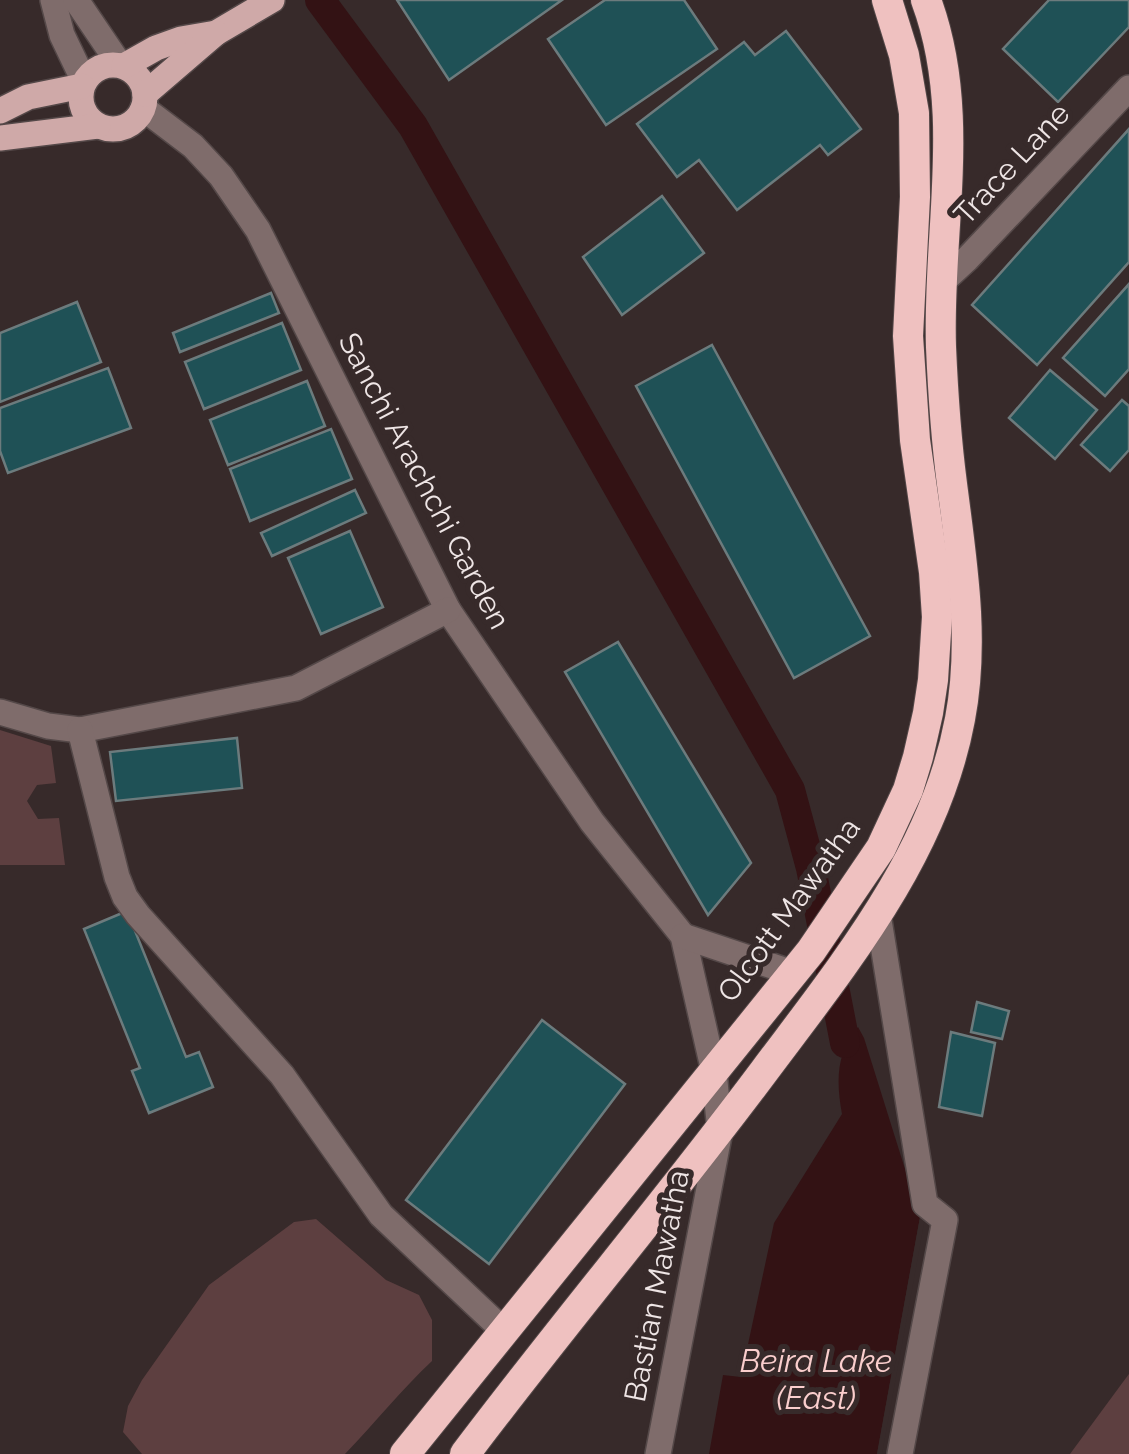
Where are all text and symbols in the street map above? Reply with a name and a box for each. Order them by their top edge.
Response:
street label: Trace Lane [947,96,1077,232]
street label: Sanchi Arachchi Garden [331,327,517,635]
street label: Olcott Mawatha [710,811,867,1008]
street label: Bastian Mawatha [617,1167,696,1405]
water label: Beira Lake (East) [740,1342,892,1416]

